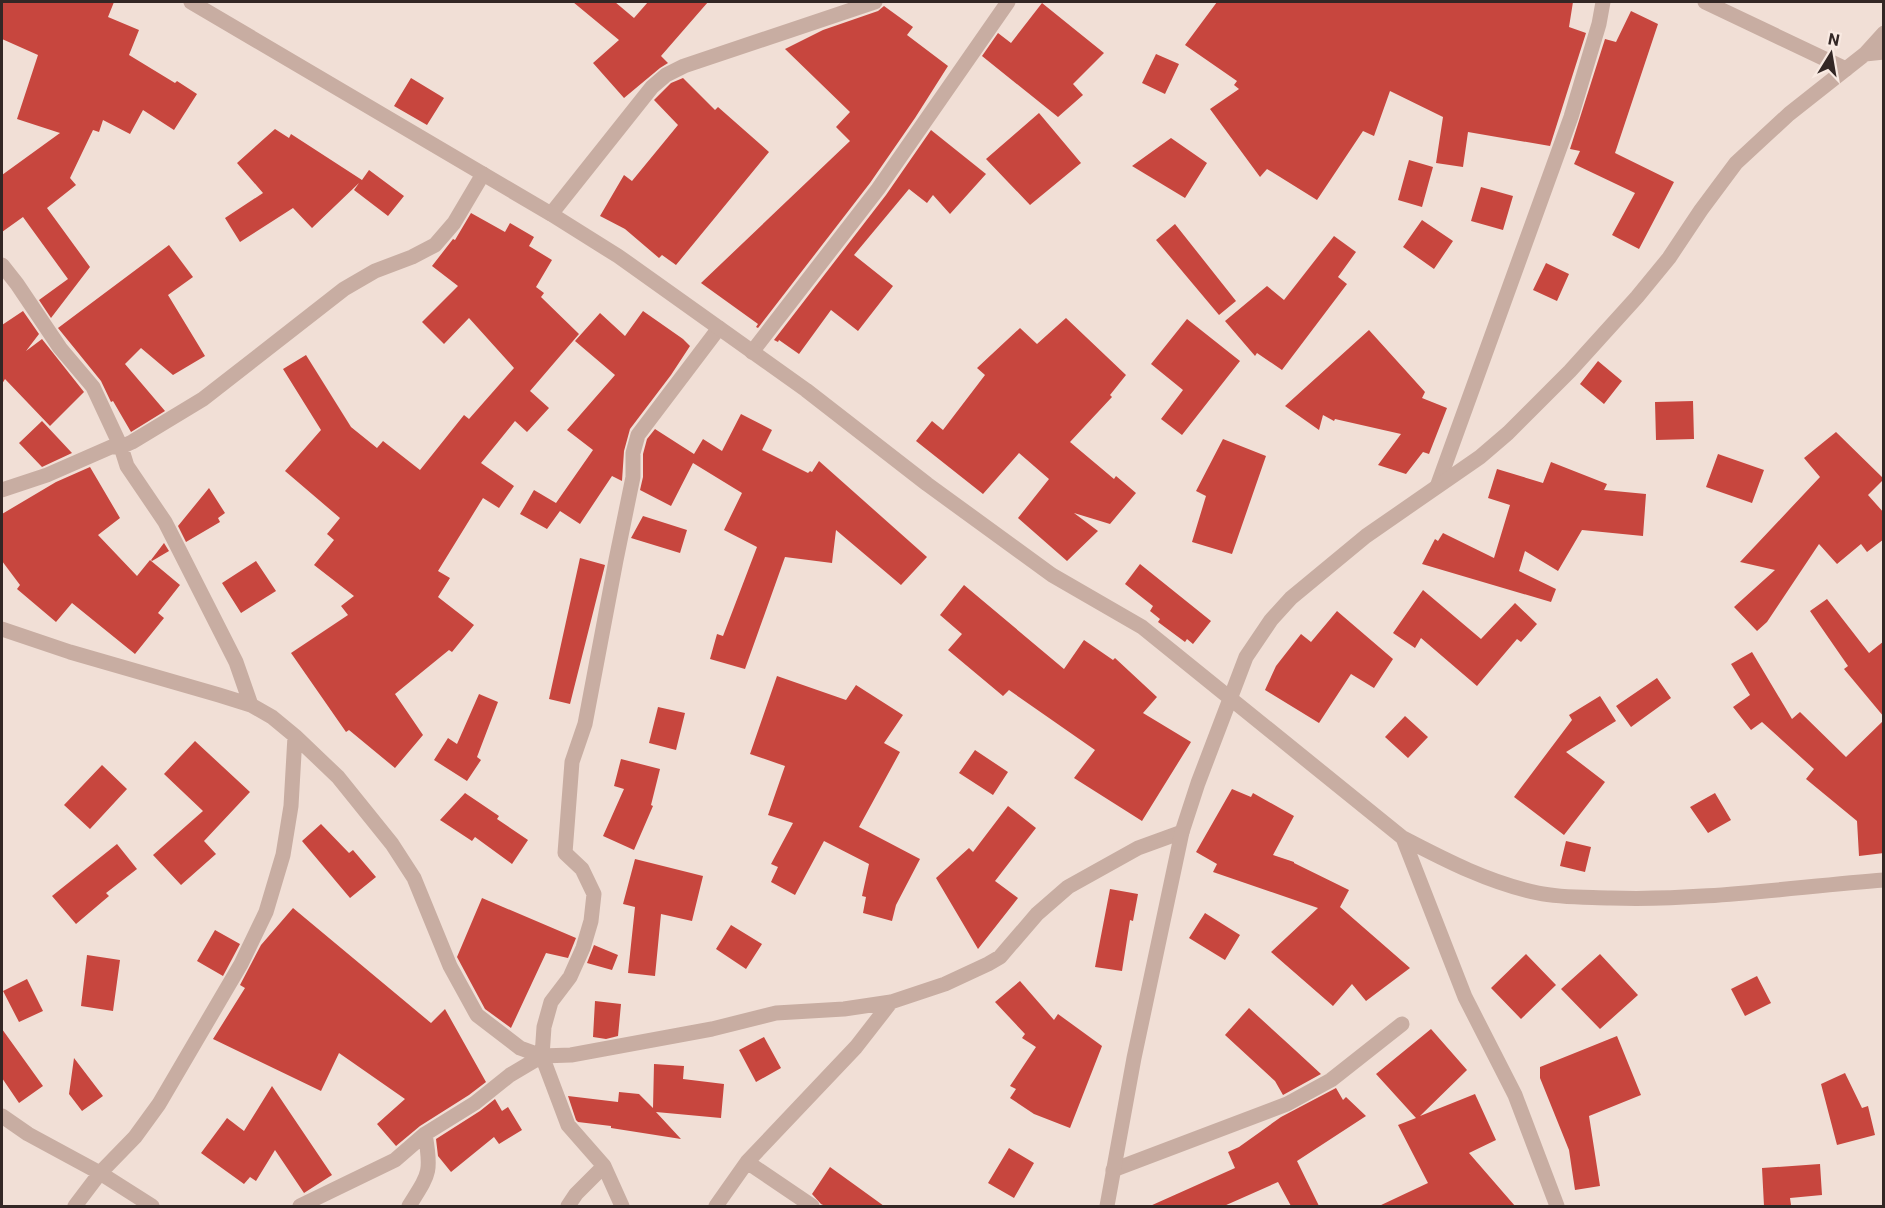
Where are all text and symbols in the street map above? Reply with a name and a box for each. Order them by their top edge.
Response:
north arrow [1801,24,1861,84]
text: N [1826,29,1841,50]

